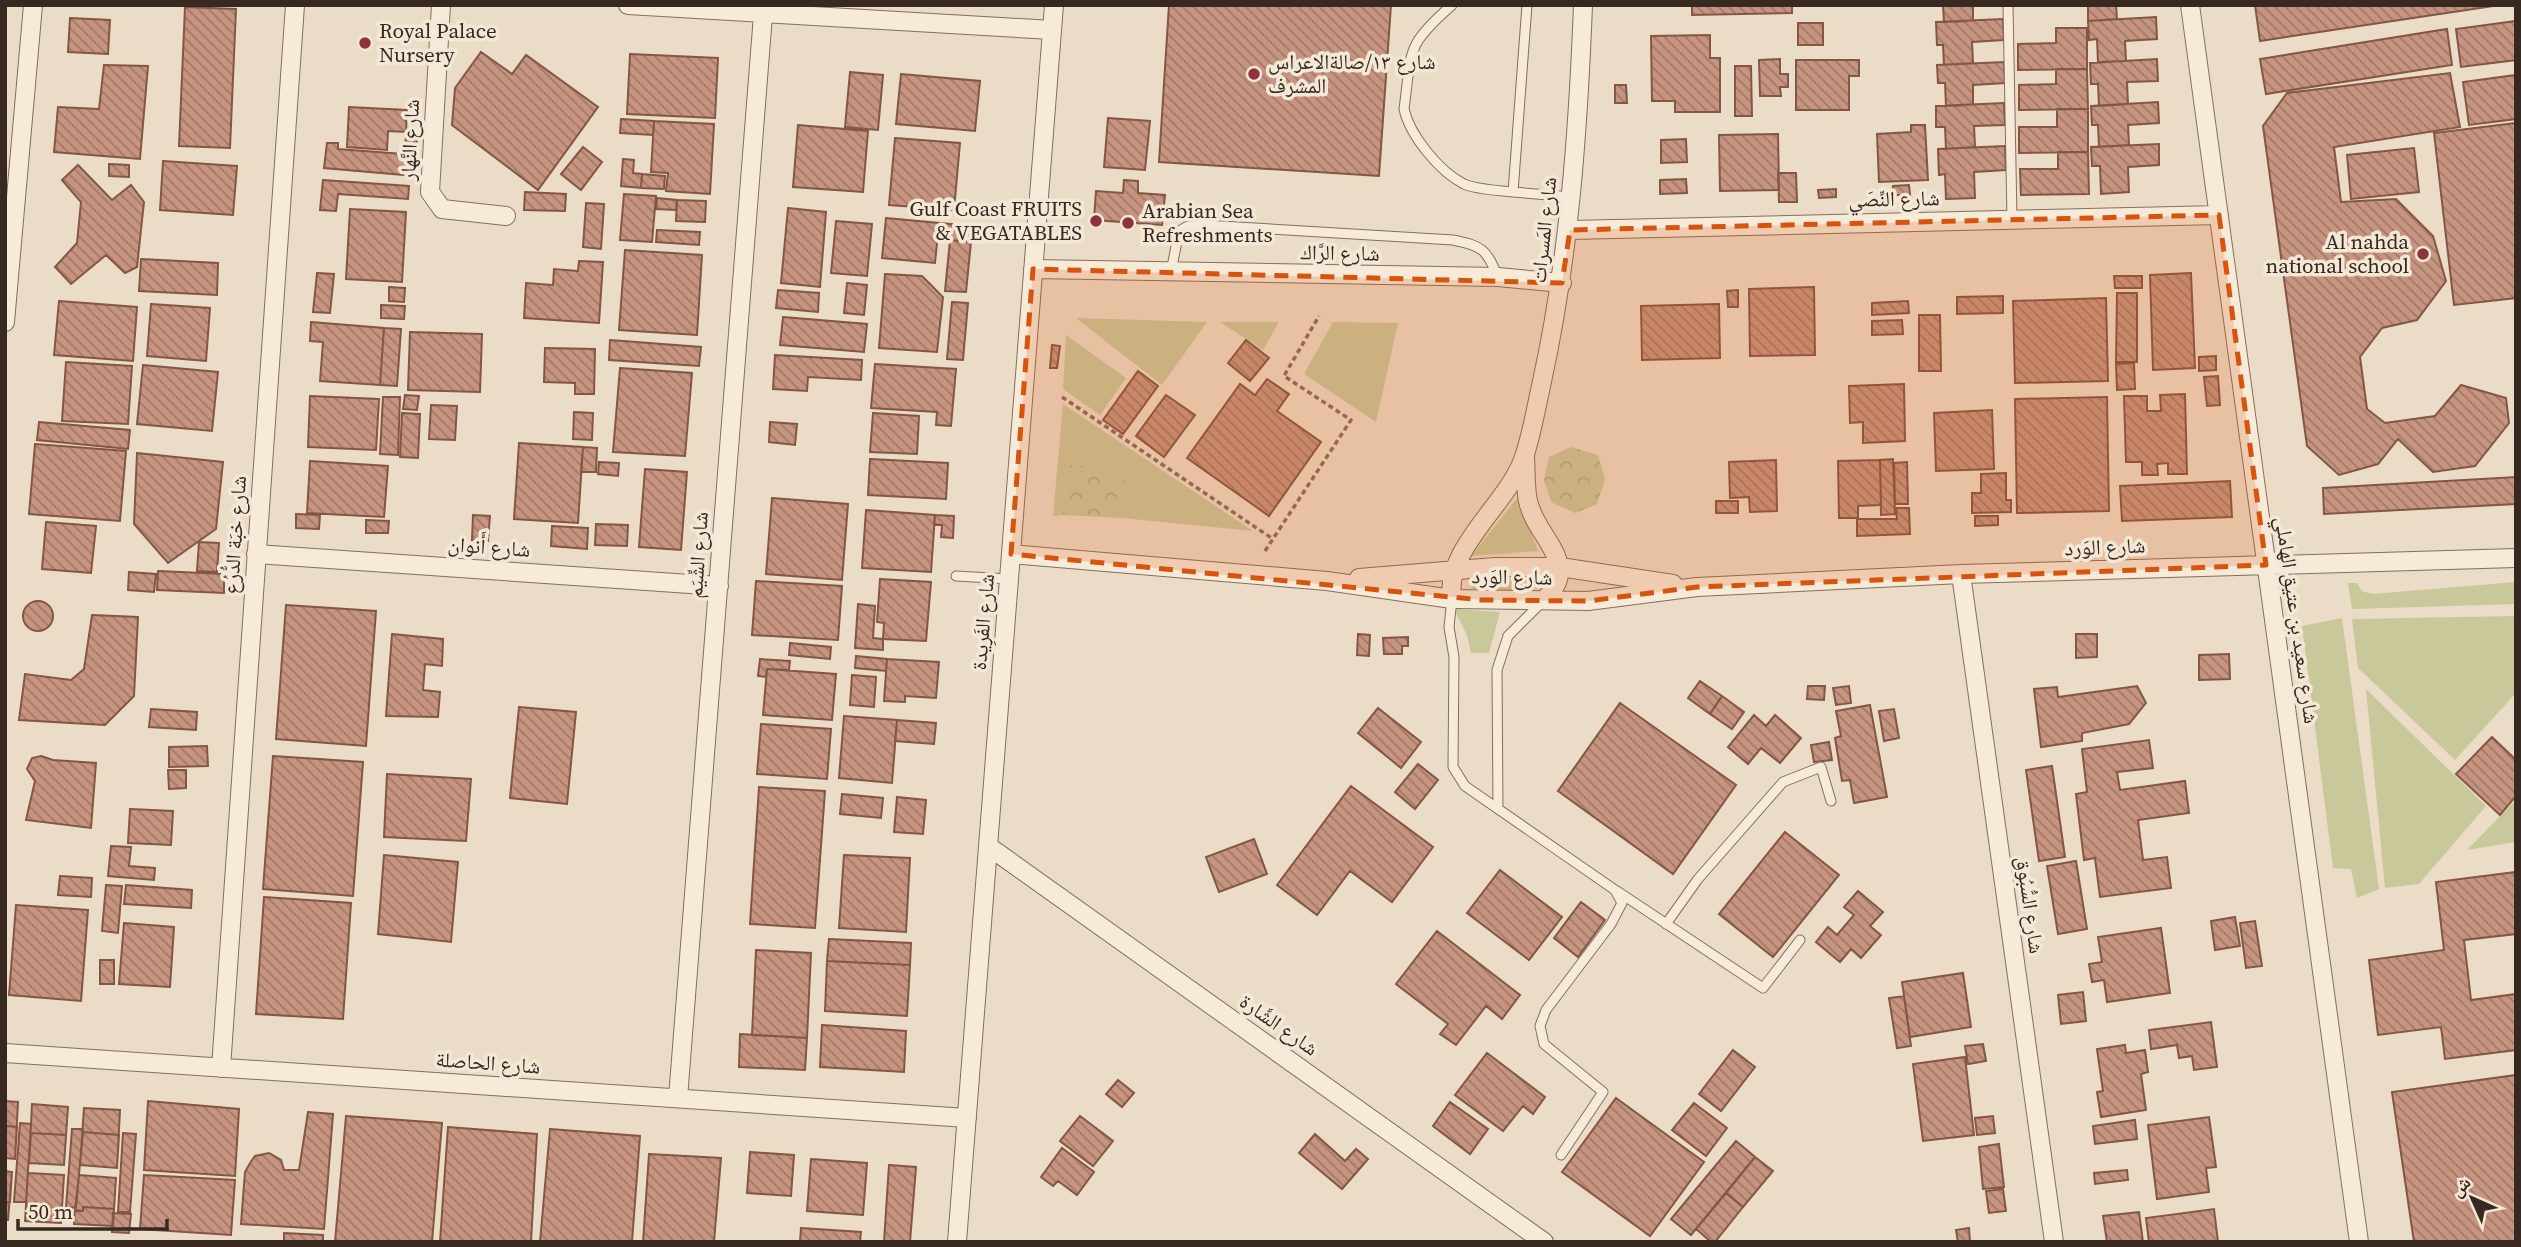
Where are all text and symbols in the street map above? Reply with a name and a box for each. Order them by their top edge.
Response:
place label: Royal Palace Nursery [379,16,497,69]
marker: Royal Palace Nursery [357,35,373,51]
place label: شارع ١٣/صالةالاعراس المشرف [1268,47,1436,100]
marker: شارع ١٣/صالةالاعراس المشرف [1246,66,1262,82]
street label: شارع النَّهار [393,98,426,183]
street label: شارع المَسرات [1524,175,1563,284]
street label: شارع النِّصَي [1848,183,1940,216]
place label: Gulf Coast FRUITS & VEGATABLES [910,194,1082,247]
place label: Arabian Sea Refreshments [1142,196,1273,249]
marker: Gulf Coast FRUITS & VEGATABLES [1088,213,1104,229]
marker: Arabian Sea Refreshments [1120,215,1136,231]
place label: Al nahda national school [2266,227,2409,280]
street label: شارع الرَّاك [1300,237,1380,268]
marker: Al nahda national school [2415,246,2431,262]
street label: شارع خبَة الدُّرُع [216,475,253,595]
street label: شارع الشِّيَم [680,511,715,599]
street label: شارع سعيد بن عتيق الهاملي [2266,515,2326,726]
street label: شارع أَنوان [447,528,531,564]
street label: شارع الوَرد [2064,531,2146,562]
street label: شارع الوَرد [1471,561,1553,592]
street label: شارع الفَرِيدة [964,573,1003,671]
street label: شارع السُّبُوق [2009,855,2052,955]
street label: شارع الشَّارة [1234,987,1325,1062]
street label: شارع الحاصلة [435,1044,541,1081]
north arrow [2437,1163,2507,1233]
text: ش [2444,1170,2476,1202]
scale bar [18,1188,166,1232]
text: 50 m [28,1197,73,1226]

